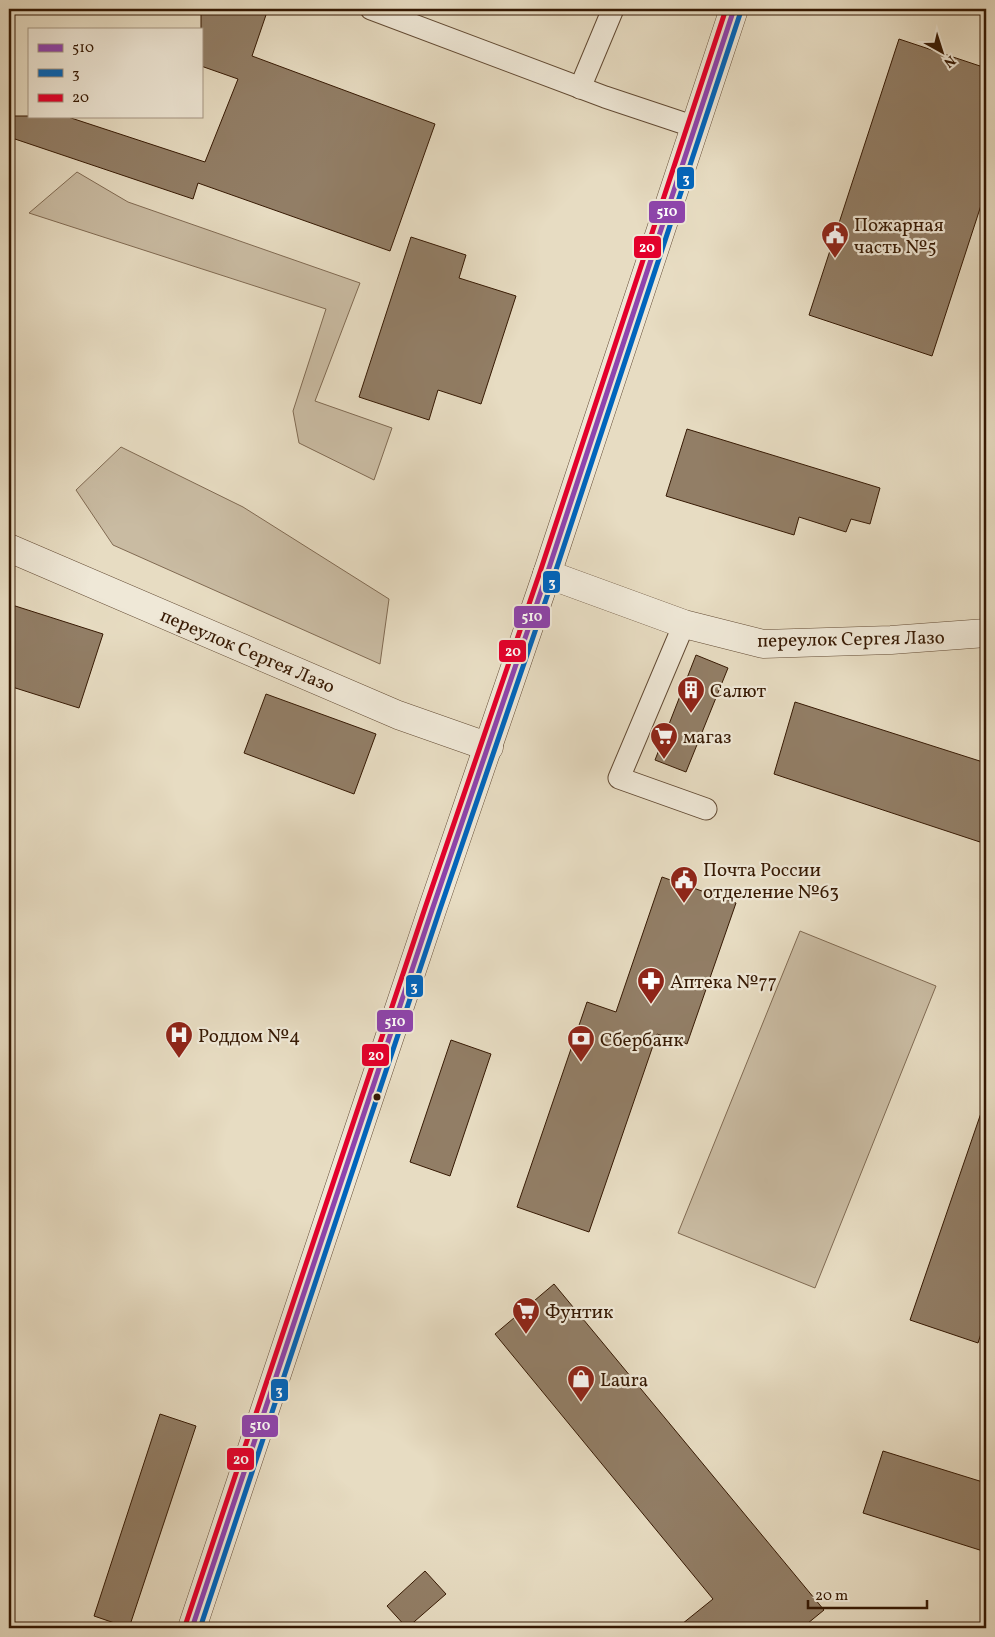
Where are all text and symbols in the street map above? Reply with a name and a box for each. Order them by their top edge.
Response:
legend [28,28,202,118]
north arrow [918,28,968,78]
text: 510 [72,38,94,59]
text: N [939,50,959,72]
text: 3 [72,64,80,85]
text: 20 [72,88,89,109]
line badge: 3 [676,166,695,190]
text: 3 [682,170,690,189]
line badge: 510 [648,200,686,224]
text: 510 [657,203,678,222]
place label: Пожарная часть №5 [854,213,944,261]
public building icon: Пожарная часть №5 [820,220,850,259]
line badge: 20 [633,235,662,259]
text: 20 [639,239,655,258]
line badge: 3 [542,570,561,594]
text: 3 [548,574,556,593]
street label: переулок Сергея Лазо [156,603,339,700]
line badge: 510 [513,605,551,629]
text: 510 [522,608,543,627]
street label: переулок Сергея Лазо [757,625,945,655]
line badge: 20 [498,639,527,663]
text: 20 [505,643,521,662]
building icon: Салют [676,675,706,714]
place label: Салют [710,679,766,705]
supermarket icon: магаз [649,721,679,760]
place label: магаз [683,725,731,751]
place label: Почта России отделение №63 [703,858,839,906]
public building icon: Почта России отделение №63 [669,865,699,904]
pharmacy icon: Аптека №77 [636,966,666,1005]
place label: Аптека №77 [670,970,777,996]
line badge: 3 [405,974,424,998]
text: 3 [410,978,418,997]
line badge: 510 [376,1009,414,1033]
text: 510 [385,1013,406,1032]
hospital icon: Роддом №4 [164,1020,194,1059]
place label: Роддом №4 [198,1024,300,1050]
bank icon: Сбербанк [566,1024,596,1063]
place label: Сбербанк [600,1028,684,1054]
line badge: 20 [361,1043,390,1067]
text: 20 [368,1047,384,1066]
unlabelled marker [372,1092,382,1102]
supermarket icon: Фунтик [511,1296,541,1335]
place label: Фунтик [545,1300,613,1326]
shop icon: Laura [566,1364,596,1403]
place label: Laura [600,1368,648,1394]
line badge: 3 [270,1378,289,1402]
text: 3 [275,1382,283,1401]
line badge: 510 [241,1414,279,1438]
text: 510 [250,1417,271,1436]
line badge: 20 [226,1447,255,1471]
text: 20 [233,1451,249,1470]
scale bar [808,1577,926,1609]
text: 20 m [815,1586,848,1607]

